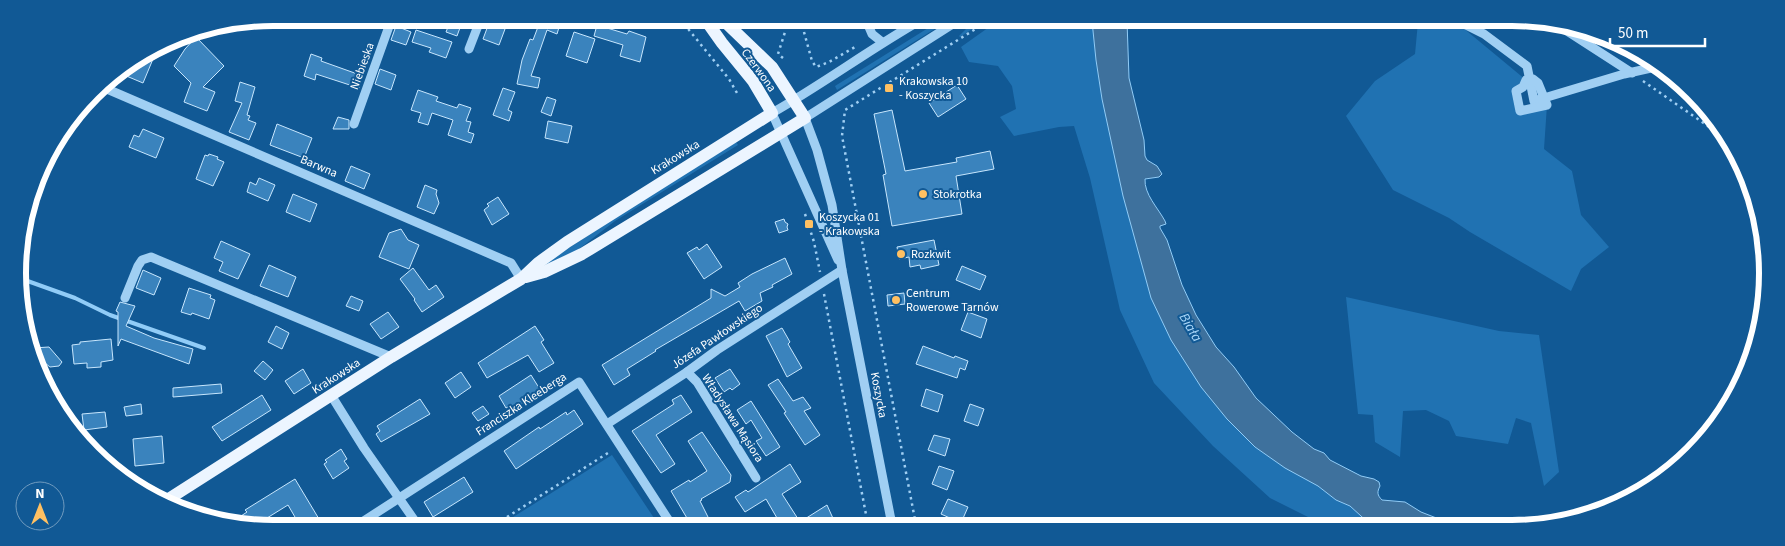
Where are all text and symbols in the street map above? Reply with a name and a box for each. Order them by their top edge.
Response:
scale bar [1610,15,1705,47]
text: 50 m [1618,23,1648,44]
street label: Niebieska [346,40,379,92]
street label: Czerwona [737,45,780,95]
place label: Krakowska 10 - Koszycka [899,73,968,104]
marker: Krakowska 10 - Koszycka [883,82,895,94]
street label: Krakowska [648,136,703,179]
street label: Barwna [298,151,340,182]
place label: Stokrotka [933,186,982,203]
marker: Stokrotka [917,188,929,200]
place label: Koszycka 01 - Krakowska [819,209,880,240]
marker: Koszycka 01 - Krakowska [803,218,815,230]
place label: Rozkwit [911,246,951,263]
marker: Rozkwit [895,248,907,260]
place label: Centrum Rowerowe Tarnów [906,285,999,316]
marker: Centrum Rowerowe Tarnów [890,294,902,306]
street label: Józefa Pawłowskiego [668,300,766,373]
water label: Biała [1174,309,1207,346]
street label: Krakowska [309,354,364,398]
street label: Franciszka Kleeberga [472,369,570,440]
street label: Władysława Mąsiora [698,371,768,466]
street label: Koszycka [866,371,891,419]
north arrow [15,481,65,531]
text: N [35,484,45,504]

